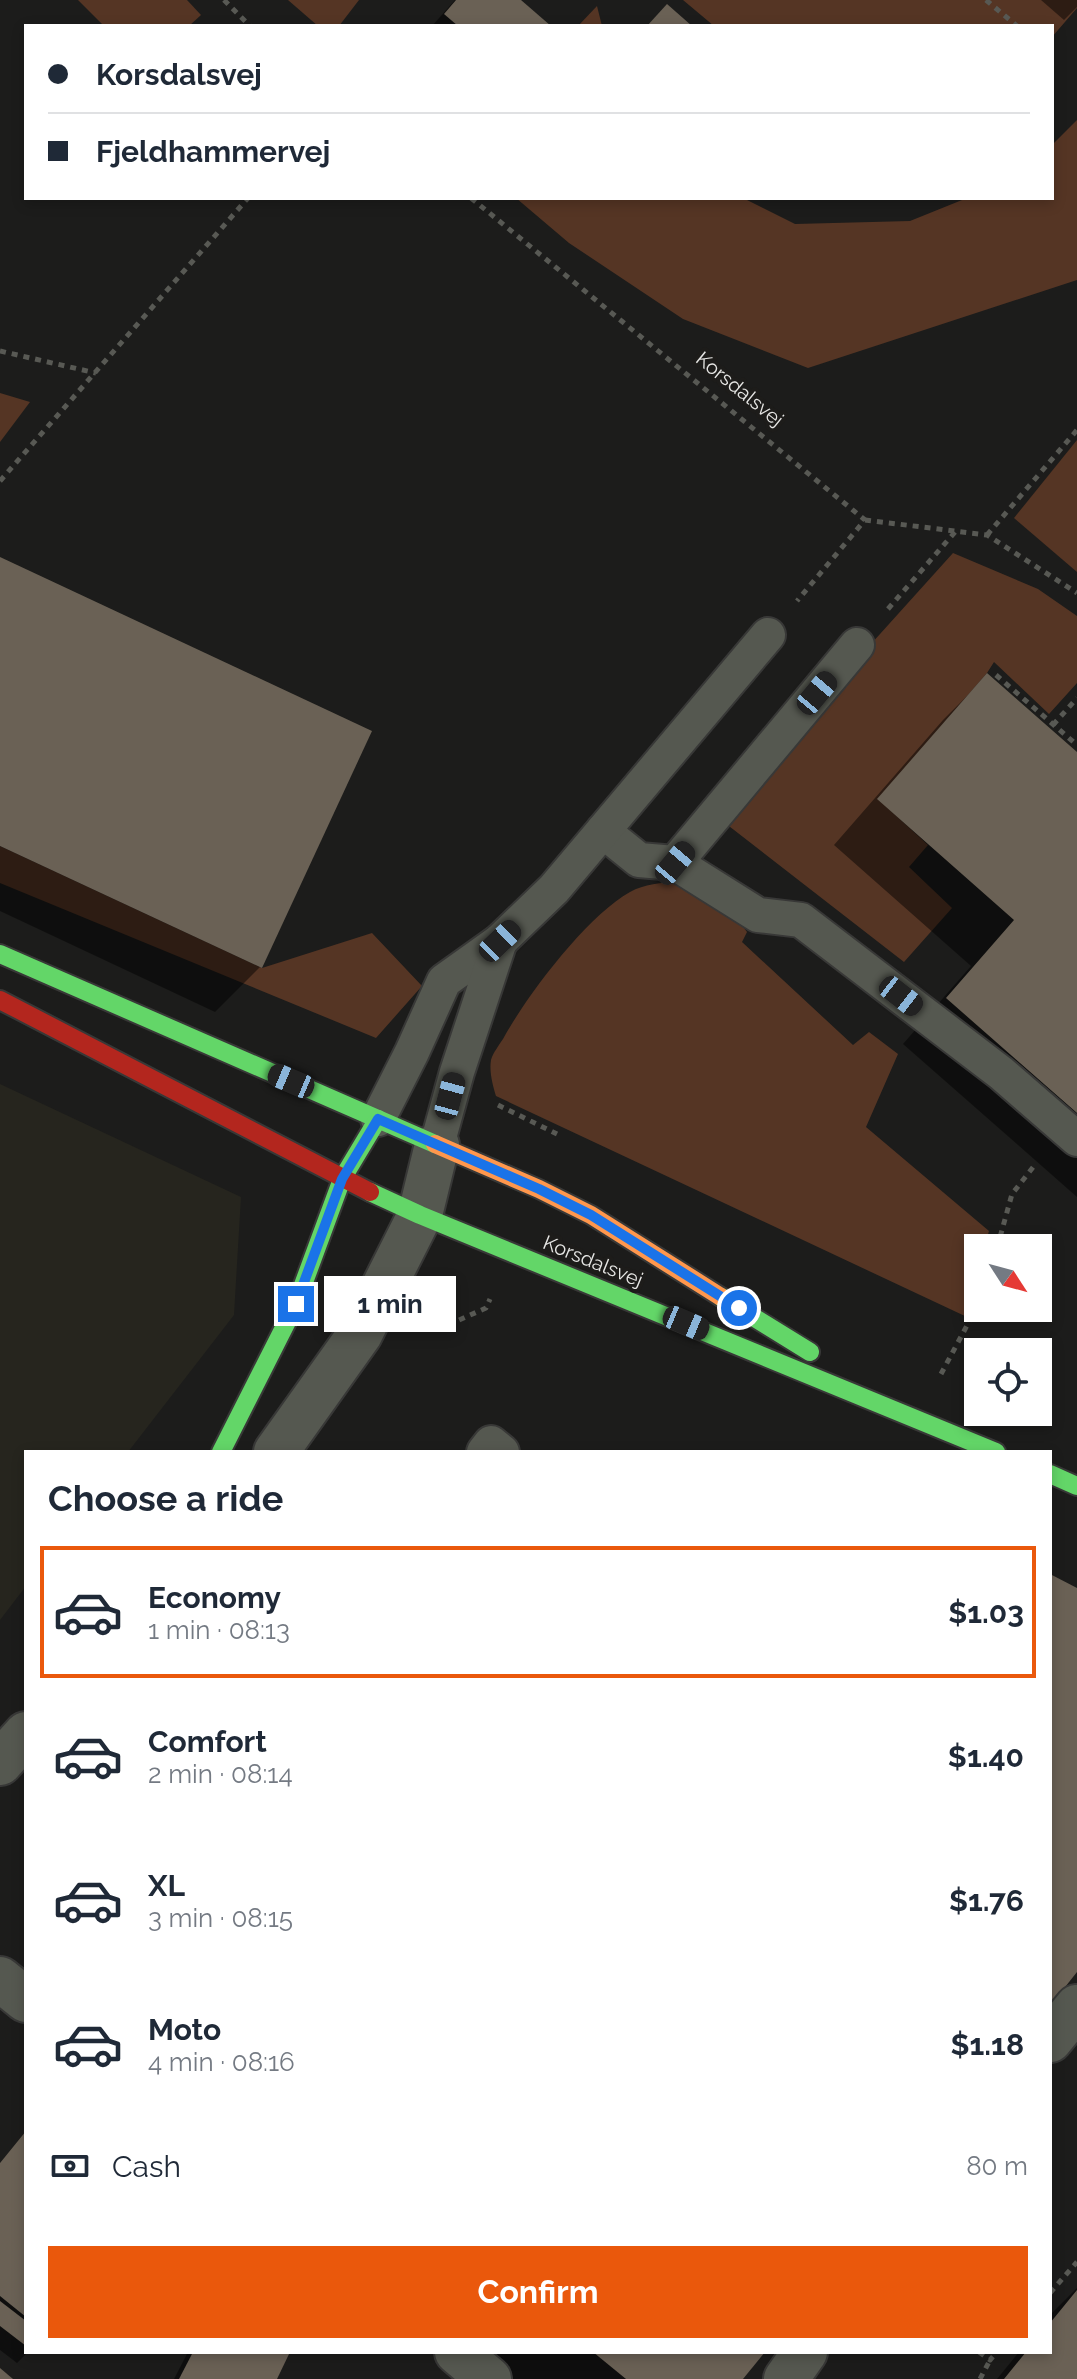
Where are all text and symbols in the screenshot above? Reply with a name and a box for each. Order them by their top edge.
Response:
text: Korsdalsvej [96,57,262,92]
text: Fjeldhammervej [96,134,330,169]
street label: Korsdalsvej [691,346,789,432]
car [792,667,842,719]
car [650,837,700,889]
car [474,916,526,966]
car [875,972,927,1020]
car [264,1061,318,1101]
car [432,1070,468,1122]
street label: Korsdalsvej [540,1230,646,1292]
north arrow [964,1234,1052,1322]
map controls [964,1234,1052,1426]
callout: 1 min [324,1276,456,1332]
route end [278,1286,314,1322]
text: 1 min [357,1289,423,1319]
route start [721,1290,757,1326]
car [659,1303,713,1343]
button: locate [964,1338,1052,1426]
text: Choose a ride [48,1477,283,1519]
icon: car [52,1576,124,1648]
text: Economy [148,1580,281,1615]
text: $1.03 [948,1595,1024,1630]
text: 1 min · 08:13 [148,1615,290,1645]
icon: car [52,1720,124,1792]
text: Comfort [148,1724,267,1759]
text: $1.40 [948,1739,1024,1774]
text: 2 min · 08:14 [148,1759,293,1789]
icon: car [52,1864,124,1936]
text: XL [148,1868,185,1903]
text: $1.76 [949,1883,1024,1918]
text: 3 min · 08:15 [148,1903,293,1933]
icon: car [52,2008,124,2080]
text: Moto [148,2012,221,2047]
text: $1.18 [950,2027,1024,2062]
text: 4 min · 08:16 [148,2047,295,2077]
icon: cash [48,2144,92,2188]
text: Cash [112,2149,181,2184]
text: 80 m [966,2151,1028,2181]
button: Confirm [48,2246,1028,2338]

